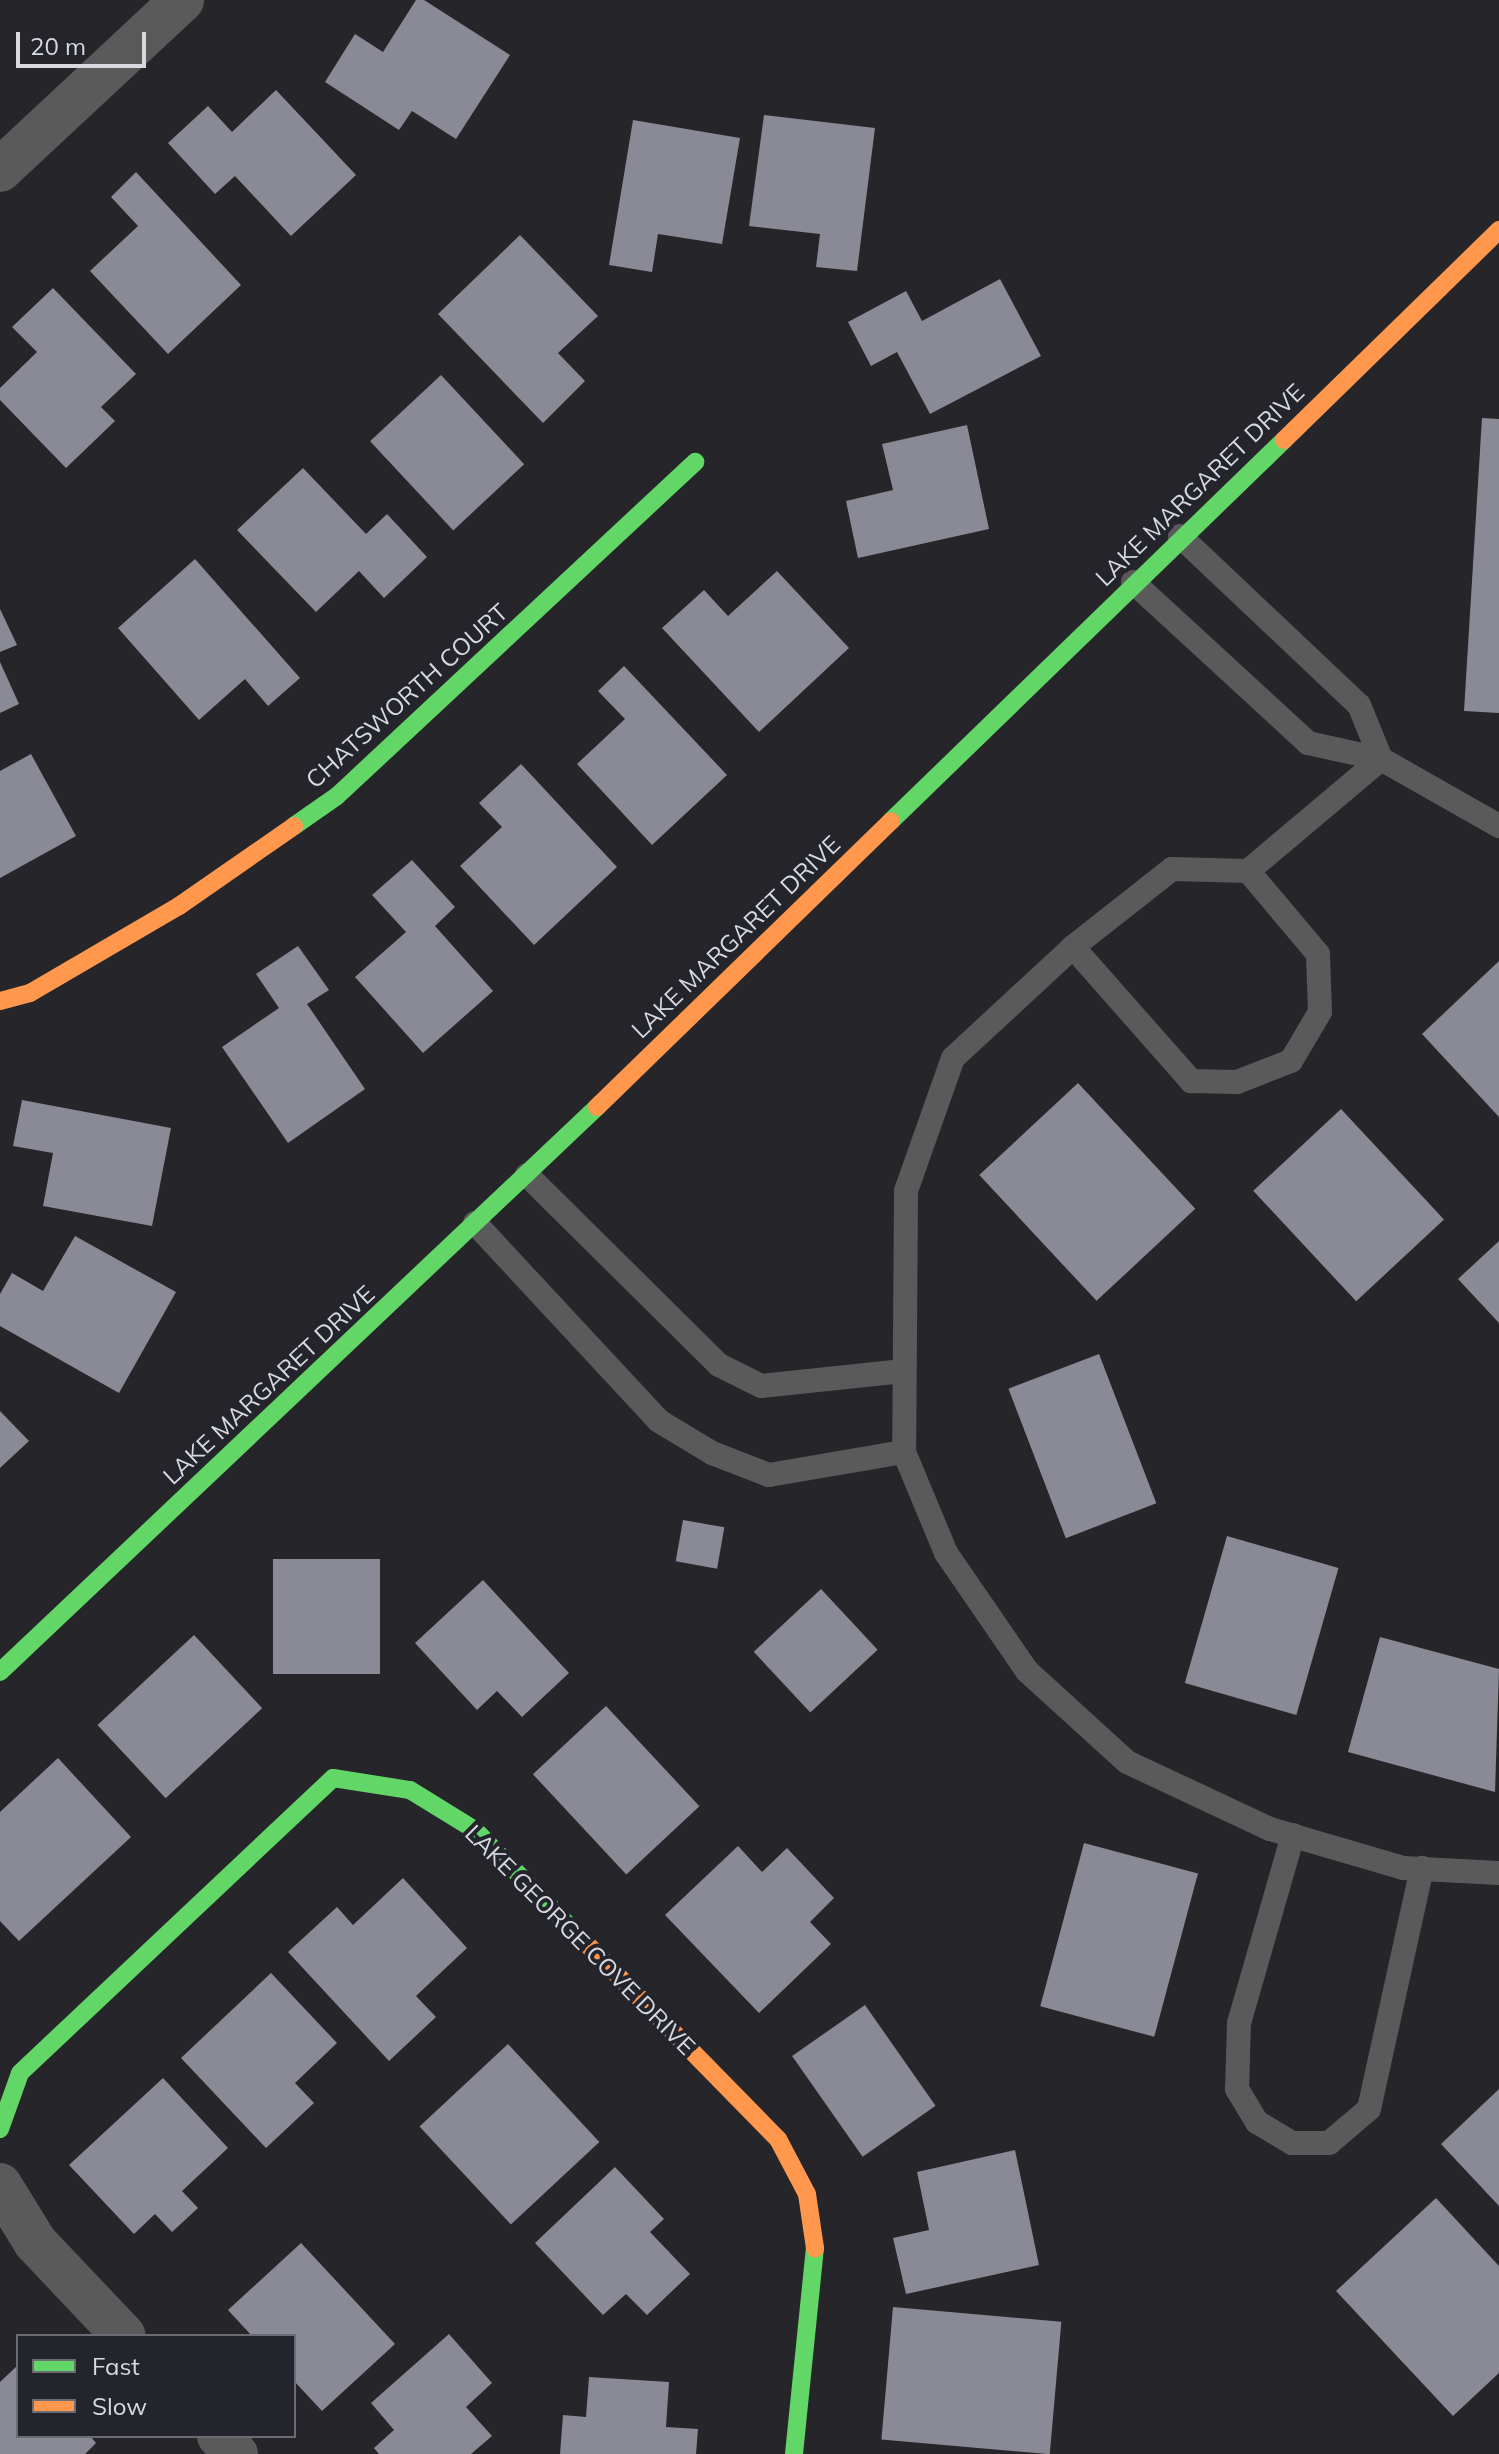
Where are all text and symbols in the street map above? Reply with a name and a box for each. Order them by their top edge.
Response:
scale bar [20,16,150,66]
text: 20 m [30,31,86,61]
street label: LAKE MARGARET DRIVE [1090,378,1310,592]
street label: CHATSWORTH COURT [300,598,514,794]
street label: LAKE MARGARET DRIVE [626,830,846,1044]
street label: LAKE MARGARET DRIVE [157,1279,381,1491]
street label: LAKE GEORGE COVE DRIVE [459,1819,701,2061]
legend [16,2334,296,2438]
text: Fast [92,2351,140,2381]
text: Slow [92,2391,147,2421]

